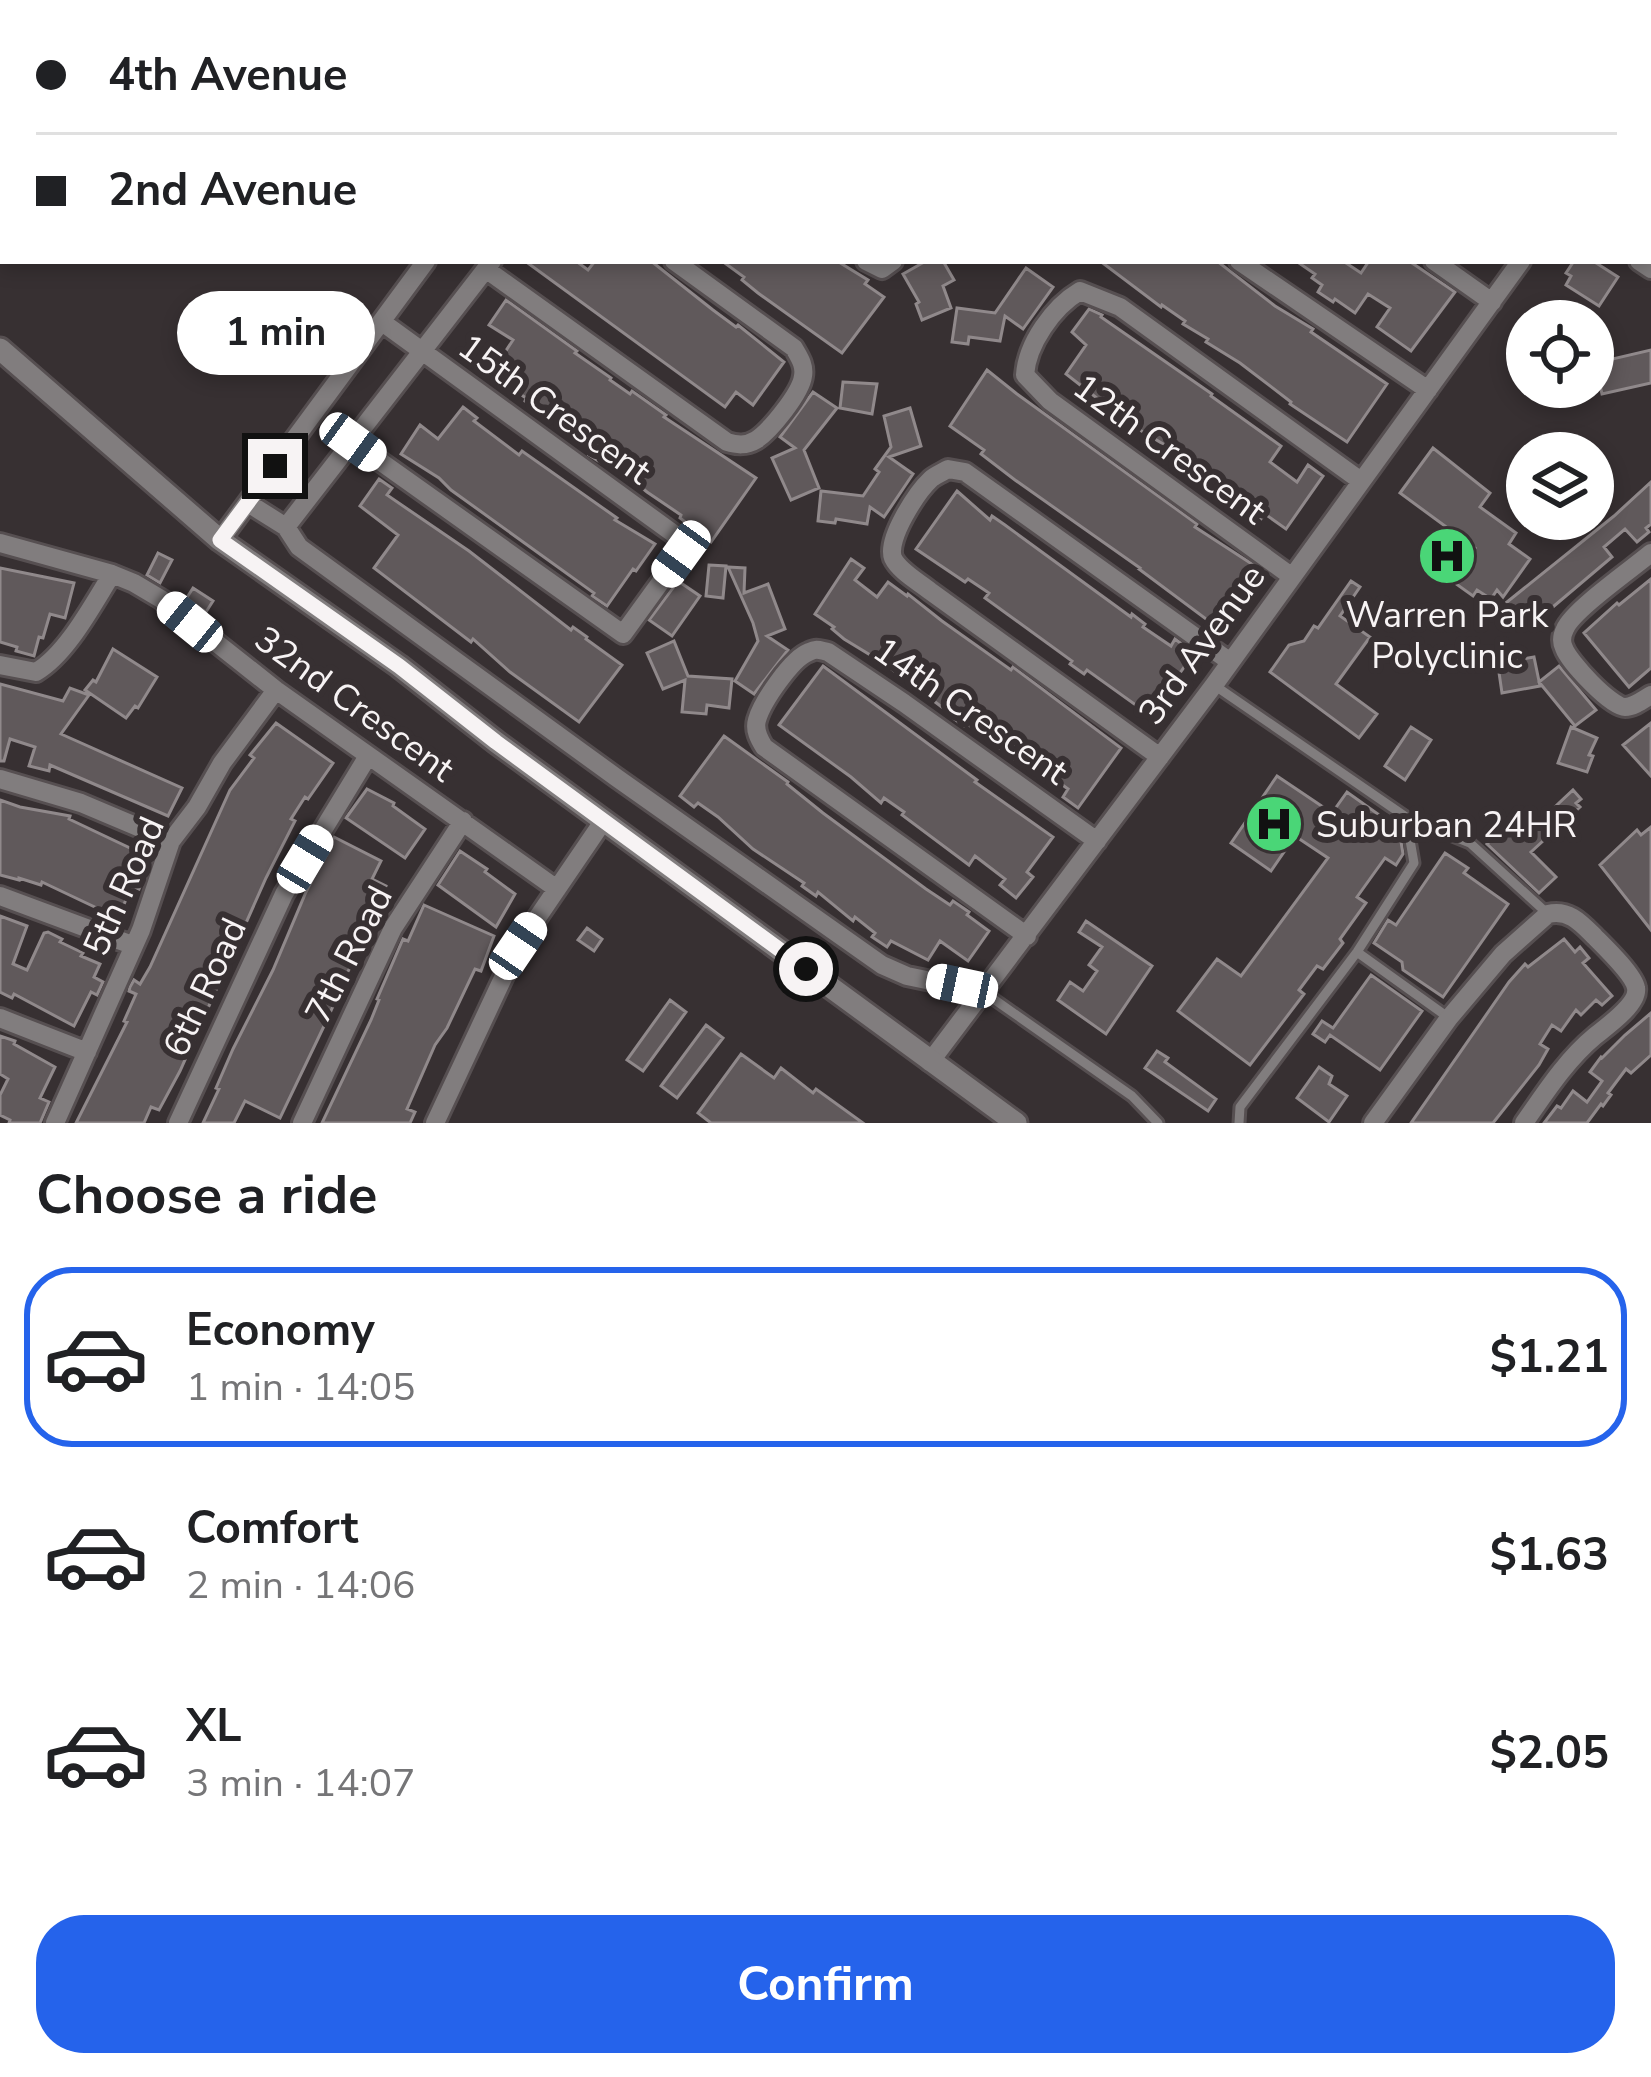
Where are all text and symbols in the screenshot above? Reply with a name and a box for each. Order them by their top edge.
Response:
text: 4th Avenue [108,45,347,106]
text: 2nd Avenue [108,160,357,221]
callout: 1 min [176,292,374,376]
map controls [1506,300,1614,540]
button: locate [1506,300,1614,408]
text: 1 min [226,306,326,359]
street label: 15th Crescent [448,323,661,496]
street label: 12th Crescent [1063,363,1276,536]
car [313,406,393,478]
button: layers [1506,432,1614,540]
route end [248,439,302,493]
car [645,514,717,594]
hospital icon: Warren Park Polyclinic [1416,525,1478,587]
street label: 3rd Avenue [1127,555,1277,735]
car [151,585,229,659]
place label: Warren Park Polyclinic [1346,591,1549,681]
street label: 32nd Crescent [244,615,464,794]
street label: 14th Crescent [863,626,1078,797]
hospital icon: Suburban 24HR [1243,793,1305,855]
place label: Suburban 24HR [1316,801,1577,850]
street label: 5th Road [72,809,177,964]
car [271,819,339,899]
street label: 7th Road [294,878,405,1032]
car [483,906,553,986]
street label: 6th Road [152,910,259,1065]
route start [779,942,833,996]
car [923,961,1001,1011]
text: Choose a ride [36,1158,377,1232]
text: Economy [186,1300,375,1361]
icon: car [42,1303,150,1411]
text: $1.21 [1490,1327,1609,1388]
text: 1 min · 14:05 [186,1361,415,1414]
text: Comfort [186,1498,358,1559]
icon: car [42,1501,150,1609]
text: $1.63 [1490,1525,1609,1586]
text: 2 min · 14:06 [186,1559,415,1612]
text: XL [186,1696,242,1757]
icon: car [42,1699,150,1807]
text: $2.05 [1490,1723,1609,1784]
text: 3 min · 14:07 [186,1757,415,1810]
button: Confirm [36,1915,1615,2053]

